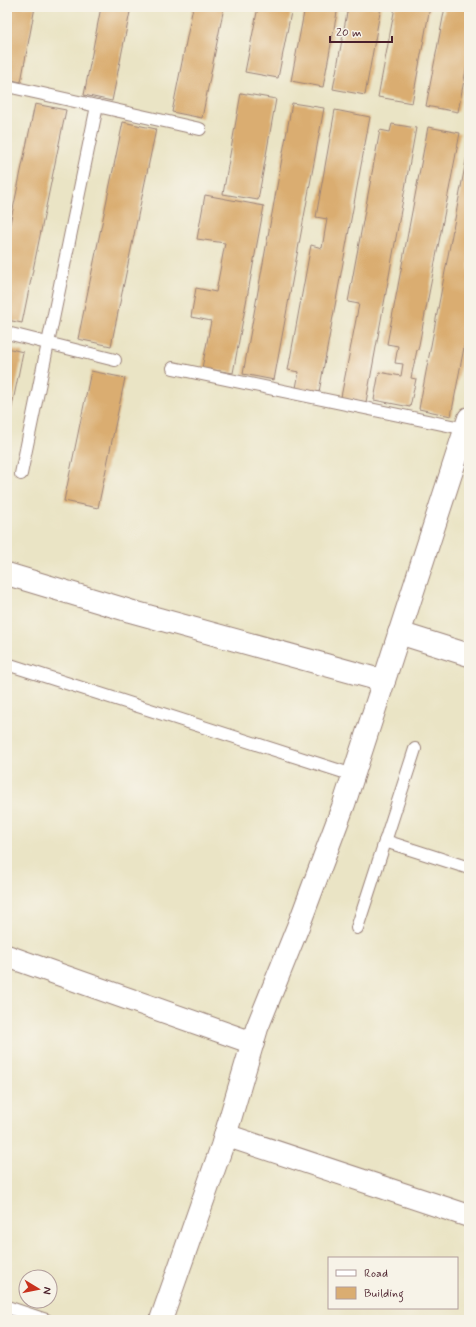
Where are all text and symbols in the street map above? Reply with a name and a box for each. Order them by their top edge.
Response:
scale bar [330,18,392,44]
text: 20 m [336,25,362,41]
legend [328,1257,458,1309]
text: Road [364,1266,388,1282]
north arrow [18,1269,58,1309]
text: N [39,1286,54,1295]
text: Building [364,1286,404,1303]

